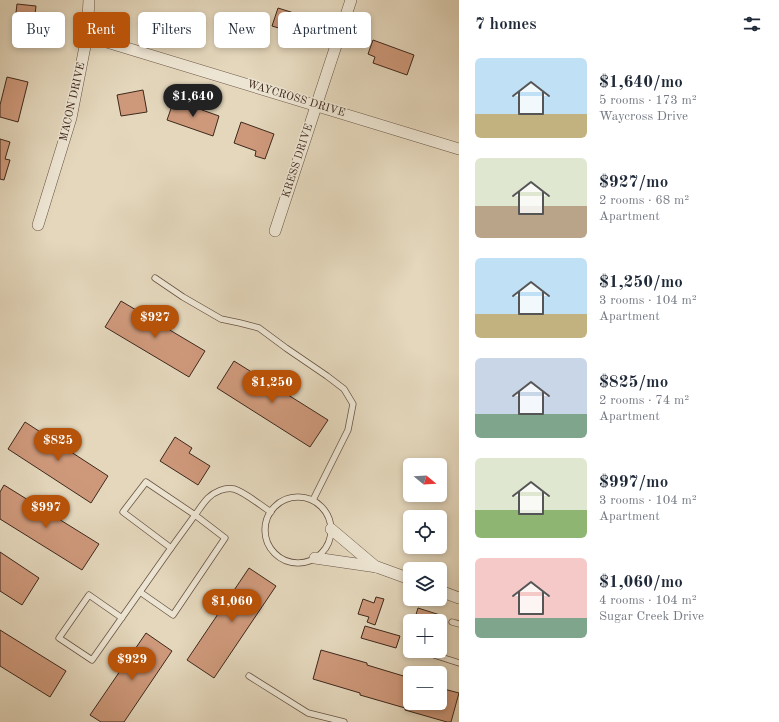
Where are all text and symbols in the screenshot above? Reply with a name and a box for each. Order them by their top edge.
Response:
chip: Buy [12,12,65,48]
chip: Rent [73,12,130,48]
chip: Filters [138,12,206,48]
chip: New [214,12,270,48]
chip: Apartment [278,12,371,48]
icon: filters [741,13,763,35]
text: 7 homes [475,16,537,33]
street label: MACON DRIVE [59,61,87,143]
icon: home [507,74,555,122]
text: $1,640/mo [599,74,683,91]
street label: WAYCROSS DRIVE [246,79,346,119]
pin: $1,640 [160,84,226,118]
text: $1,640 [172,90,214,103]
text: 5 rooms · 173 m² [599,94,697,107]
text: Waycross Drive [599,110,688,123]
street label: KRESS DRIVE [281,123,315,199]
icon: home [507,174,555,222]
text: $927/mo [599,174,668,191]
text: 2 rooms · 68 m² [599,194,689,207]
text: Apartment [599,210,660,223]
icon: home [507,274,555,322]
text: $1,250/mo [599,274,683,291]
text: 3 rooms · 104 m² [599,294,697,307]
pin: $927 [131,305,179,339]
text: Apartment [599,310,660,323]
text: $927 [140,311,170,324]
pin: $1,250 [239,370,305,404]
icon: home [507,374,555,422]
text: $825/mo [599,374,668,391]
text: $1,250 [251,376,293,389]
text: 2 rooms · 74 m² [599,394,689,407]
text: Apartment [599,410,660,423]
pin: $825 [34,428,82,462]
text: $825 [43,434,73,447]
north arrow [403,458,447,502]
map controls [403,458,447,710]
icon: home [507,474,555,522]
text: $997/mo [599,474,668,491]
text: 3 rooms · 104 m² [599,494,697,507]
pin: $997 [22,495,70,529]
text: $997 [31,501,61,514]
button: locate [403,510,447,554]
text: Apartment [599,510,660,523]
button: layers [403,562,447,606]
icon: home [507,574,555,622]
text: $1,060/mo [599,574,683,591]
pin: $1,060 [199,589,265,623]
text: 4 rooms · 104 m² [599,594,697,607]
text: $1,060 [211,595,253,608]
text: Sugar Creek Drive [599,610,704,623]
button: + [403,614,447,658]
pin: $929 [108,647,156,681]
text: $929 [117,653,147,666]
button: − [403,666,447,710]

